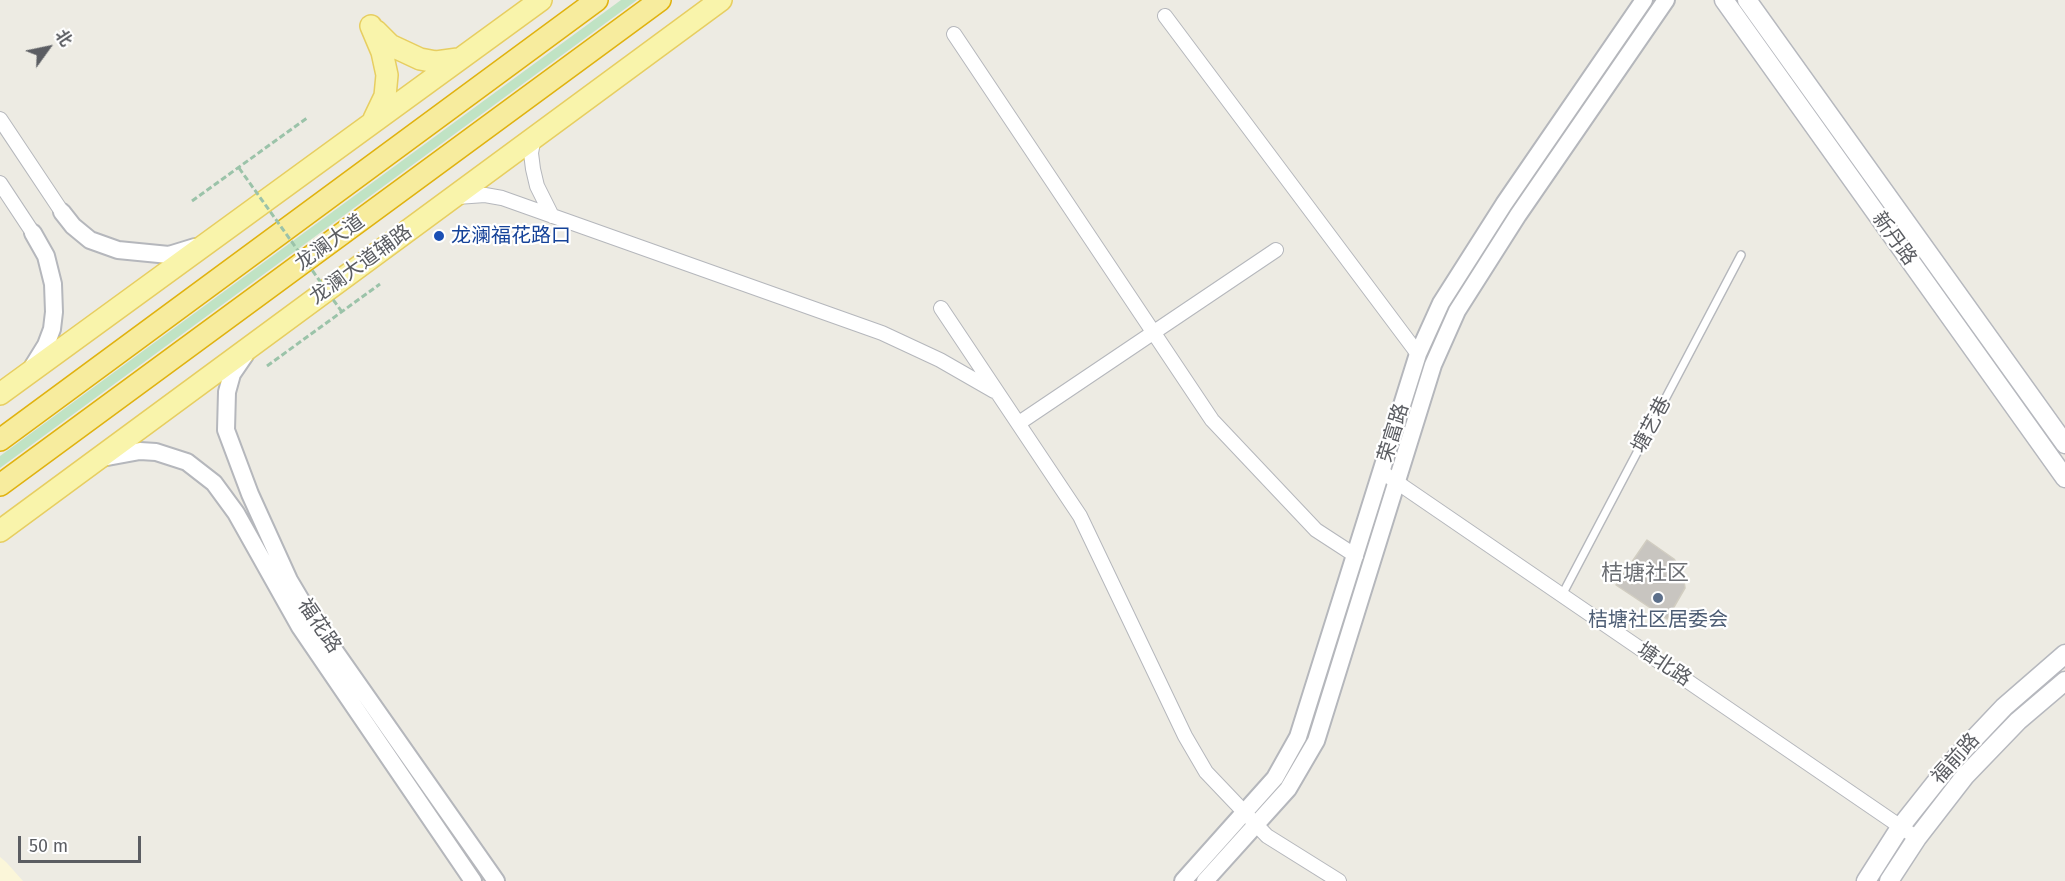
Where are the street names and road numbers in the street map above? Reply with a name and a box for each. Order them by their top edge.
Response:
street label: 新丹路 [1867,208,1921,270]
street label: 龙澜大道 [291,210,369,276]
street label: 龙澜大道辅路 [305,220,417,310]
street label: 塘艺巷 [1627,393,1677,457]
street label: 荣富路 [1374,401,1414,465]
street label: 福花路 [292,594,346,658]
street label: 塘北路 [1632,638,1696,692]
street label: 福前路 [1927,729,1985,789]

